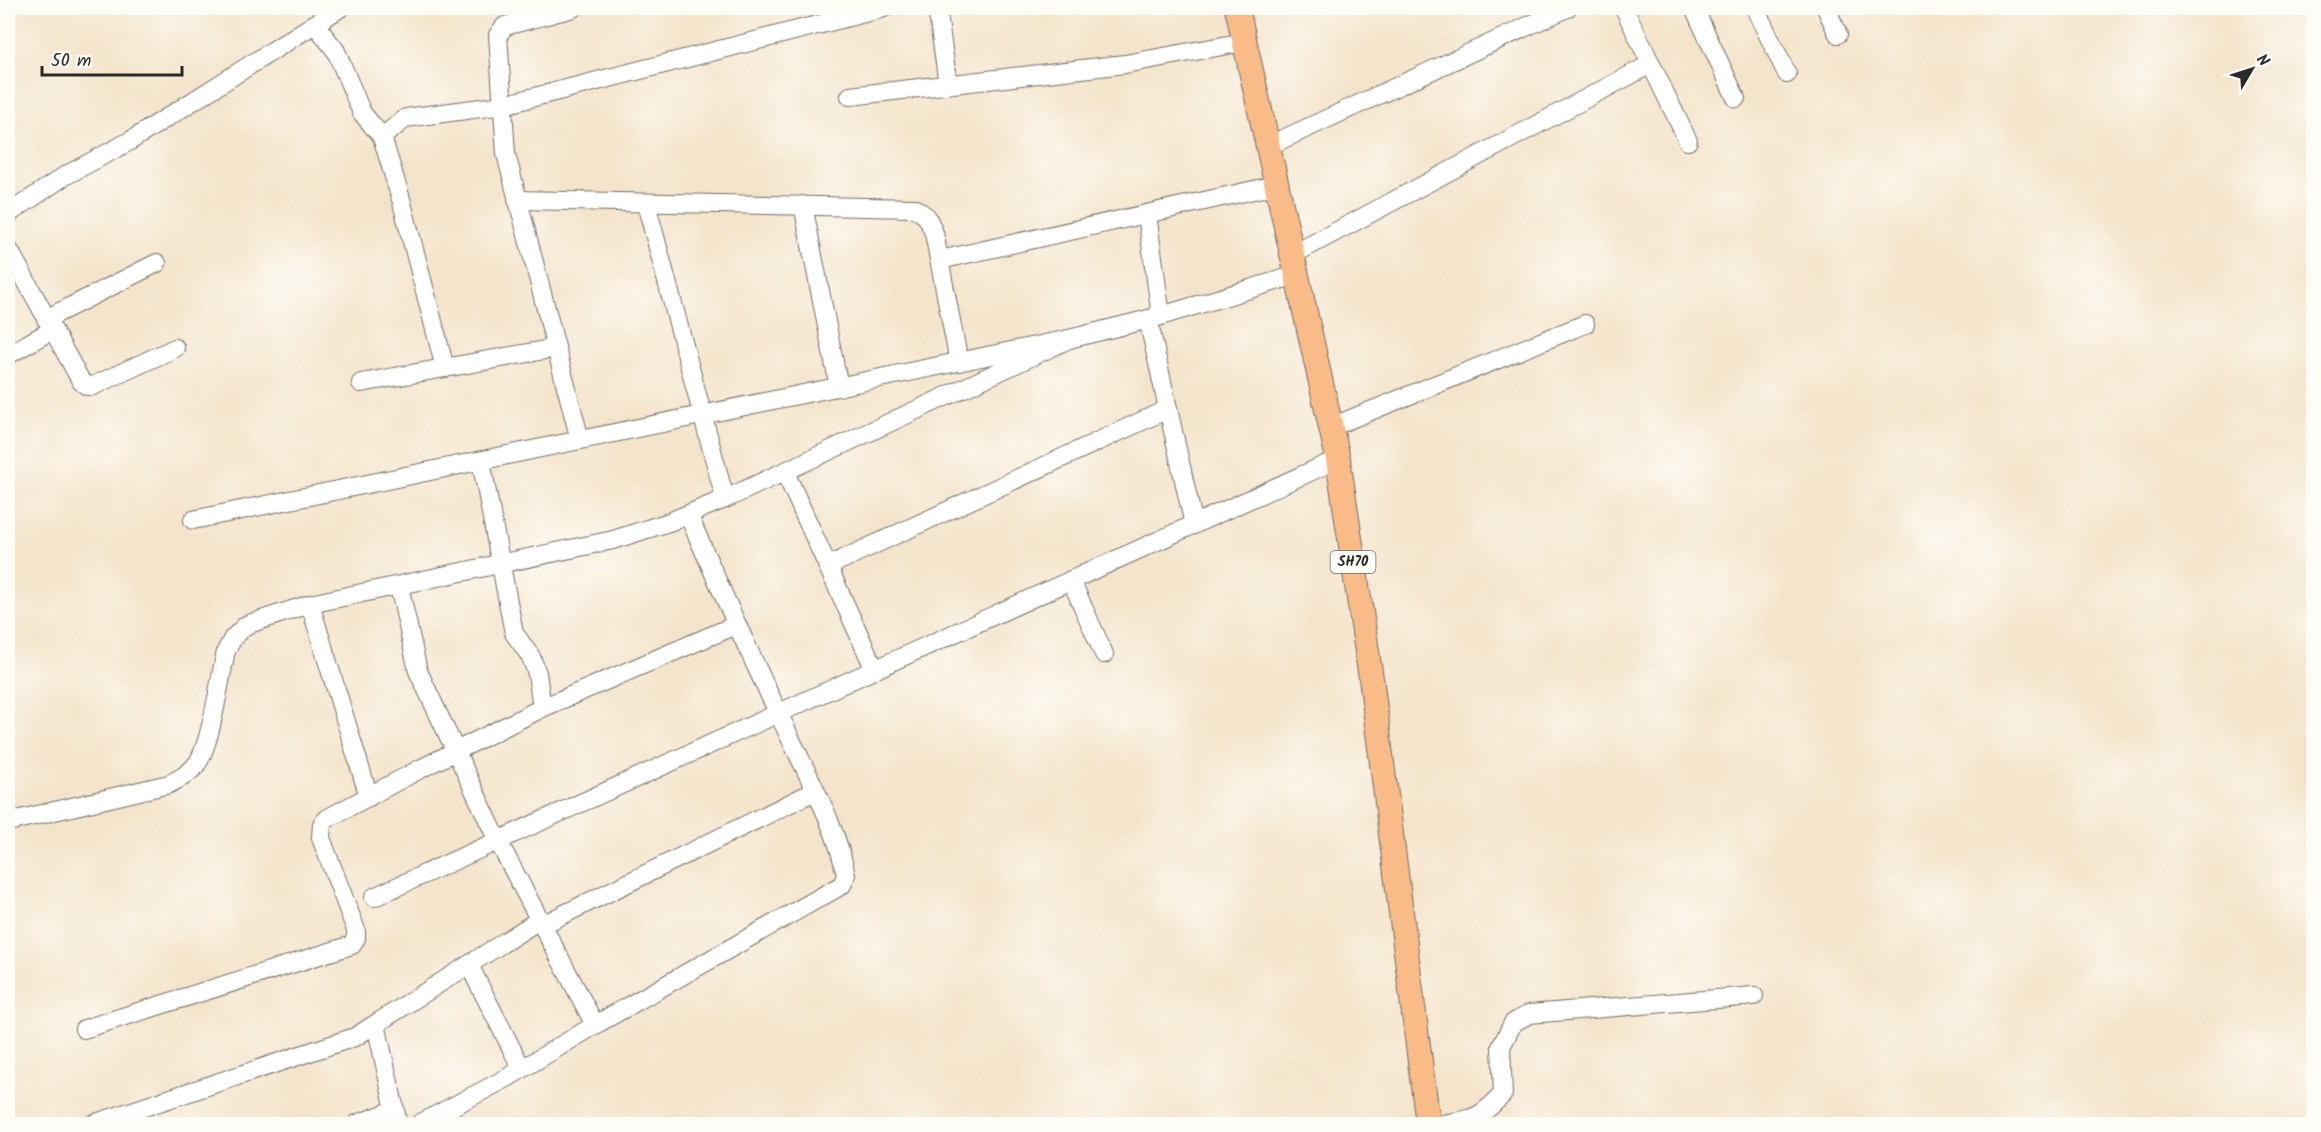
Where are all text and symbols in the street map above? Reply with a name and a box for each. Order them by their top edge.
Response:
scale bar [42,39,182,77]
north arrow [2222,39,2282,99]
text: 50 m [51,47,91,76]
text: N [2250,49,2275,72]
road number: SH70 [1330,551,1376,573]

